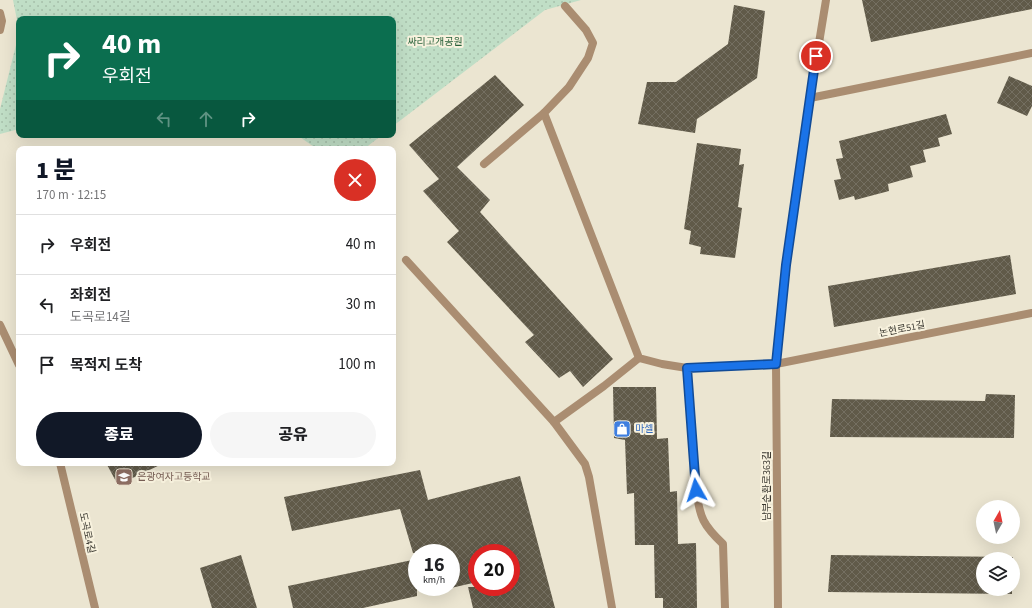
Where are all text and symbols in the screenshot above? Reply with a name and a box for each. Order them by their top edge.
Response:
text: 40 m [102,24,161,64]
icon: right [36,32,88,84]
park label: 싸리고개공원 [407,35,463,49]
pin [799,39,833,73]
icon: arrive [805,45,827,67]
text: 우회전 [102,64,152,89]
icon: left [153,108,175,130]
icon: ahead [195,108,217,130]
icon: right [237,108,259,130]
text: 1 분 [36,153,76,188]
button: close [334,159,376,201]
text: 170 m · 12:15 [36,186,106,204]
icon: right [36,234,58,256]
text: 40 m [346,234,376,255]
text: 우회전 [70,235,111,256]
text: 좌회전 [70,285,111,306]
icon: left [36,294,58,316]
text: 30 m [346,294,376,315]
text: 도곡로14길 [70,308,131,326]
street label: 논현로51길 [878,318,926,340]
icon: arrive [36,354,58,376]
text: 100 m [338,354,376,375]
text: 목적지 도착 [70,355,142,376]
button: 종료 [36,412,202,458]
button: 공유 [210,412,376,458]
shop icon: 마셀 [612,419,632,439]
place label: 마셀 [635,422,653,436]
street label: 남부순환로363길 [760,451,774,521]
school or university icon: 은광여자고등학교 [114,467,134,487]
position arrow [675,469,717,511]
place label: 은광여자고등학교 [137,470,211,484]
north arrow [976,500,1020,544]
map controls [976,500,1020,596]
street label: 도곡로4길 [75,511,99,555]
speed limit sign: 20 [468,544,520,596]
text: 16 [423,551,445,579]
button: layers [976,552,1020,596]
text: km/h [423,573,445,587]

